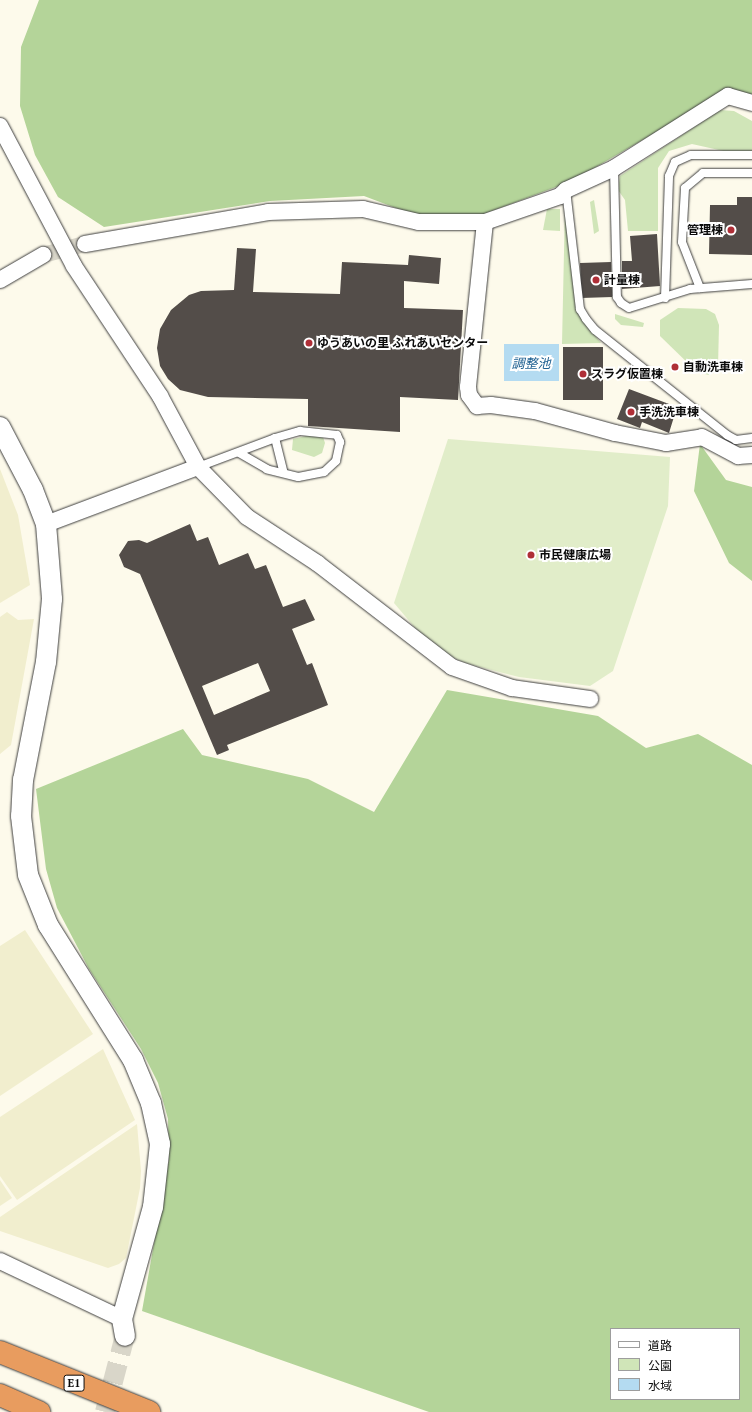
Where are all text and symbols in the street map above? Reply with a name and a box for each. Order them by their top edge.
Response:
place label: 管理棟 [687,223,723,237]
marker: 管理棟 [726,225,736,235]
place label: 計量棟 [604,273,640,287]
marker: 計量棟 [591,275,601,285]
place label: ゆうあいの里 ふれあいセンター [317,336,488,350]
marker: ゆうあいの里 ふれあいセンター [304,338,314,348]
water label: 調整池 [512,355,550,371]
place label: 自動洗車棟 [683,360,743,374]
marker: 自動洗車棟 [670,362,680,372]
place label: スラグ仮置棟 [591,367,663,381]
marker: スラグ仮置棟 [578,369,588,379]
place label: 手洗洗車棟 [639,405,699,419]
marker: 手洗洗車棟 [626,407,636,417]
place label: 市民健康広場 [539,548,611,562]
marker: 市民健康広場 [526,550,536,560]
legend [610,1328,740,1400]
text: 道路 [648,1338,672,1353]
text: 公園 [648,1358,672,1373]
road number: E1 [63,1374,85,1392]
text: 水域 [648,1378,672,1393]

